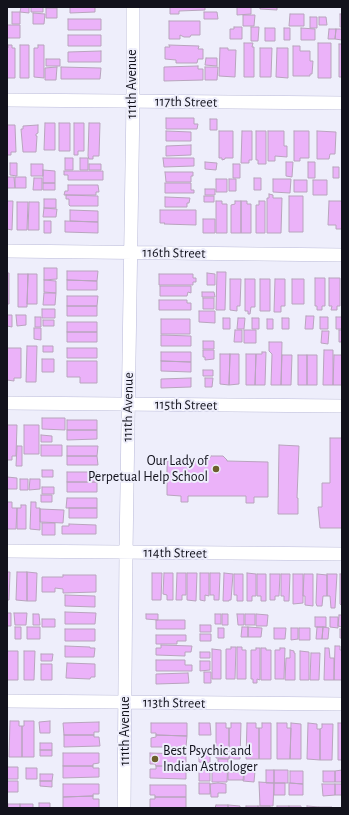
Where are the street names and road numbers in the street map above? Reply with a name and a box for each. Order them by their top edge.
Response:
street label: 111th Avenue [124,49,140,119]
street label: 117th Street [155,93,217,111]
street label: 116th Street [142,244,206,262]
street label: 111th Avenue [119,372,137,442]
street label: 115th Street [155,396,217,414]
street label: 114th Street [143,544,207,562]
street label: 113th Street [143,694,205,712]
street label: 111th Avenue [117,696,133,766]

